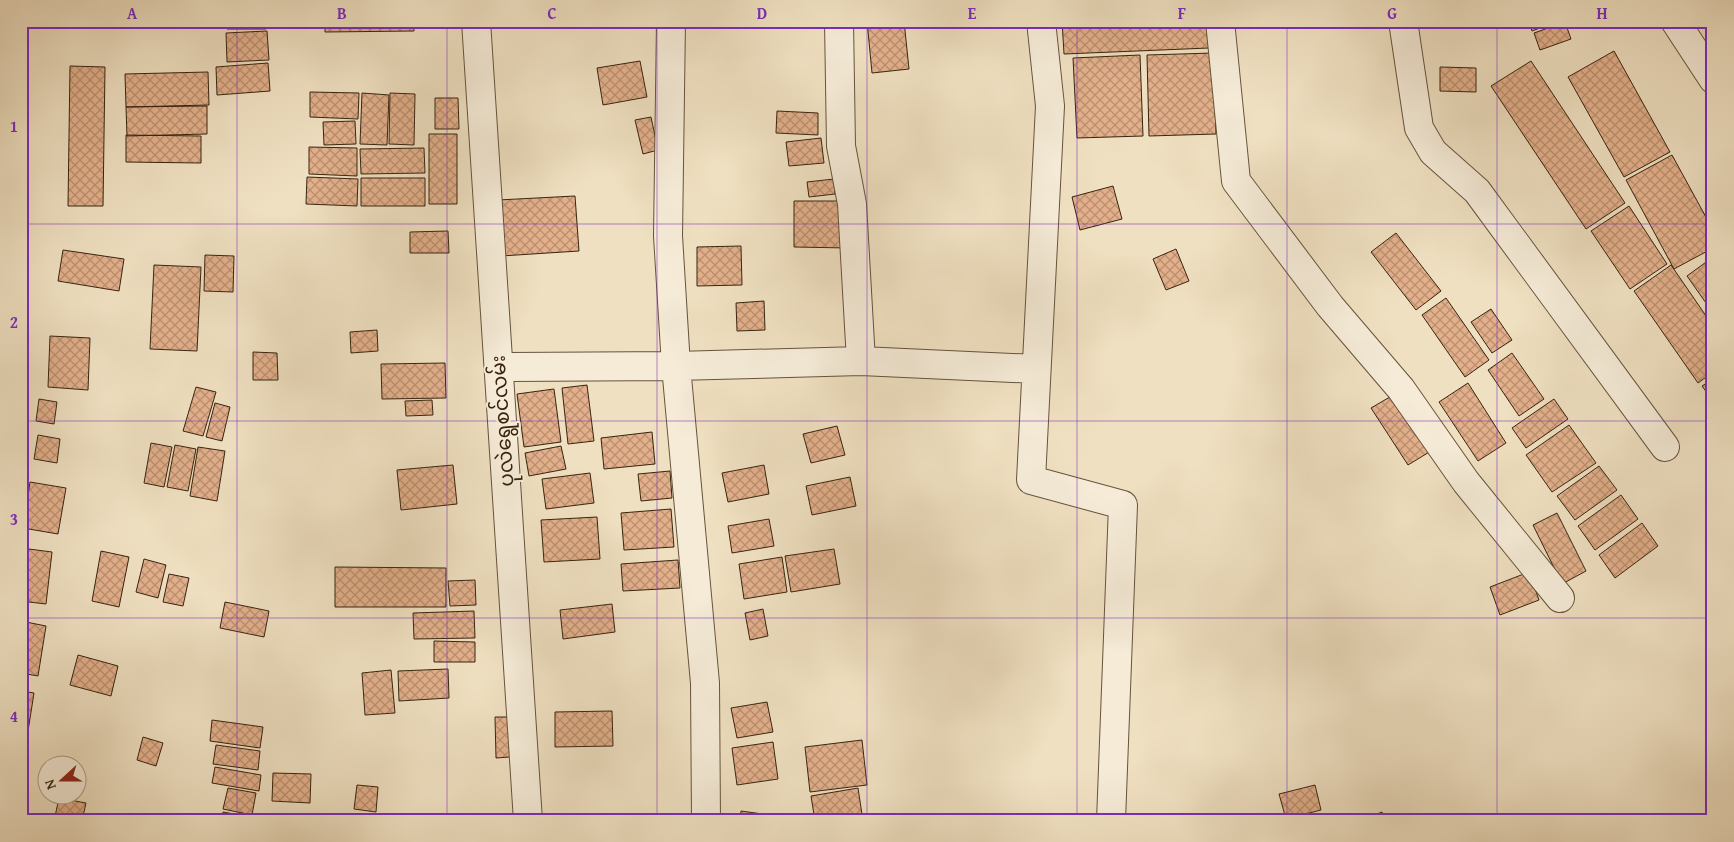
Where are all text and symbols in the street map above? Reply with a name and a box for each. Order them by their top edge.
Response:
text: A [127,1,138,25]
text: B [337,1,347,25]
text: C [547,1,557,25]
text: D [757,1,767,25]
text: E [968,1,977,25]
text: F [1178,1,1186,25]
text: G [1387,1,1397,25]
text: H [1596,1,1608,25]
text: 1 [10,114,18,138]
text: 2 [10,310,18,334]
street label: ပုလဲရွေစင်လမ်း [482,354,524,488]
text: 3 [10,507,18,531]
text: 4 [10,704,18,728]
north arrow [38,754,88,804]
text: N [39,776,61,793]

